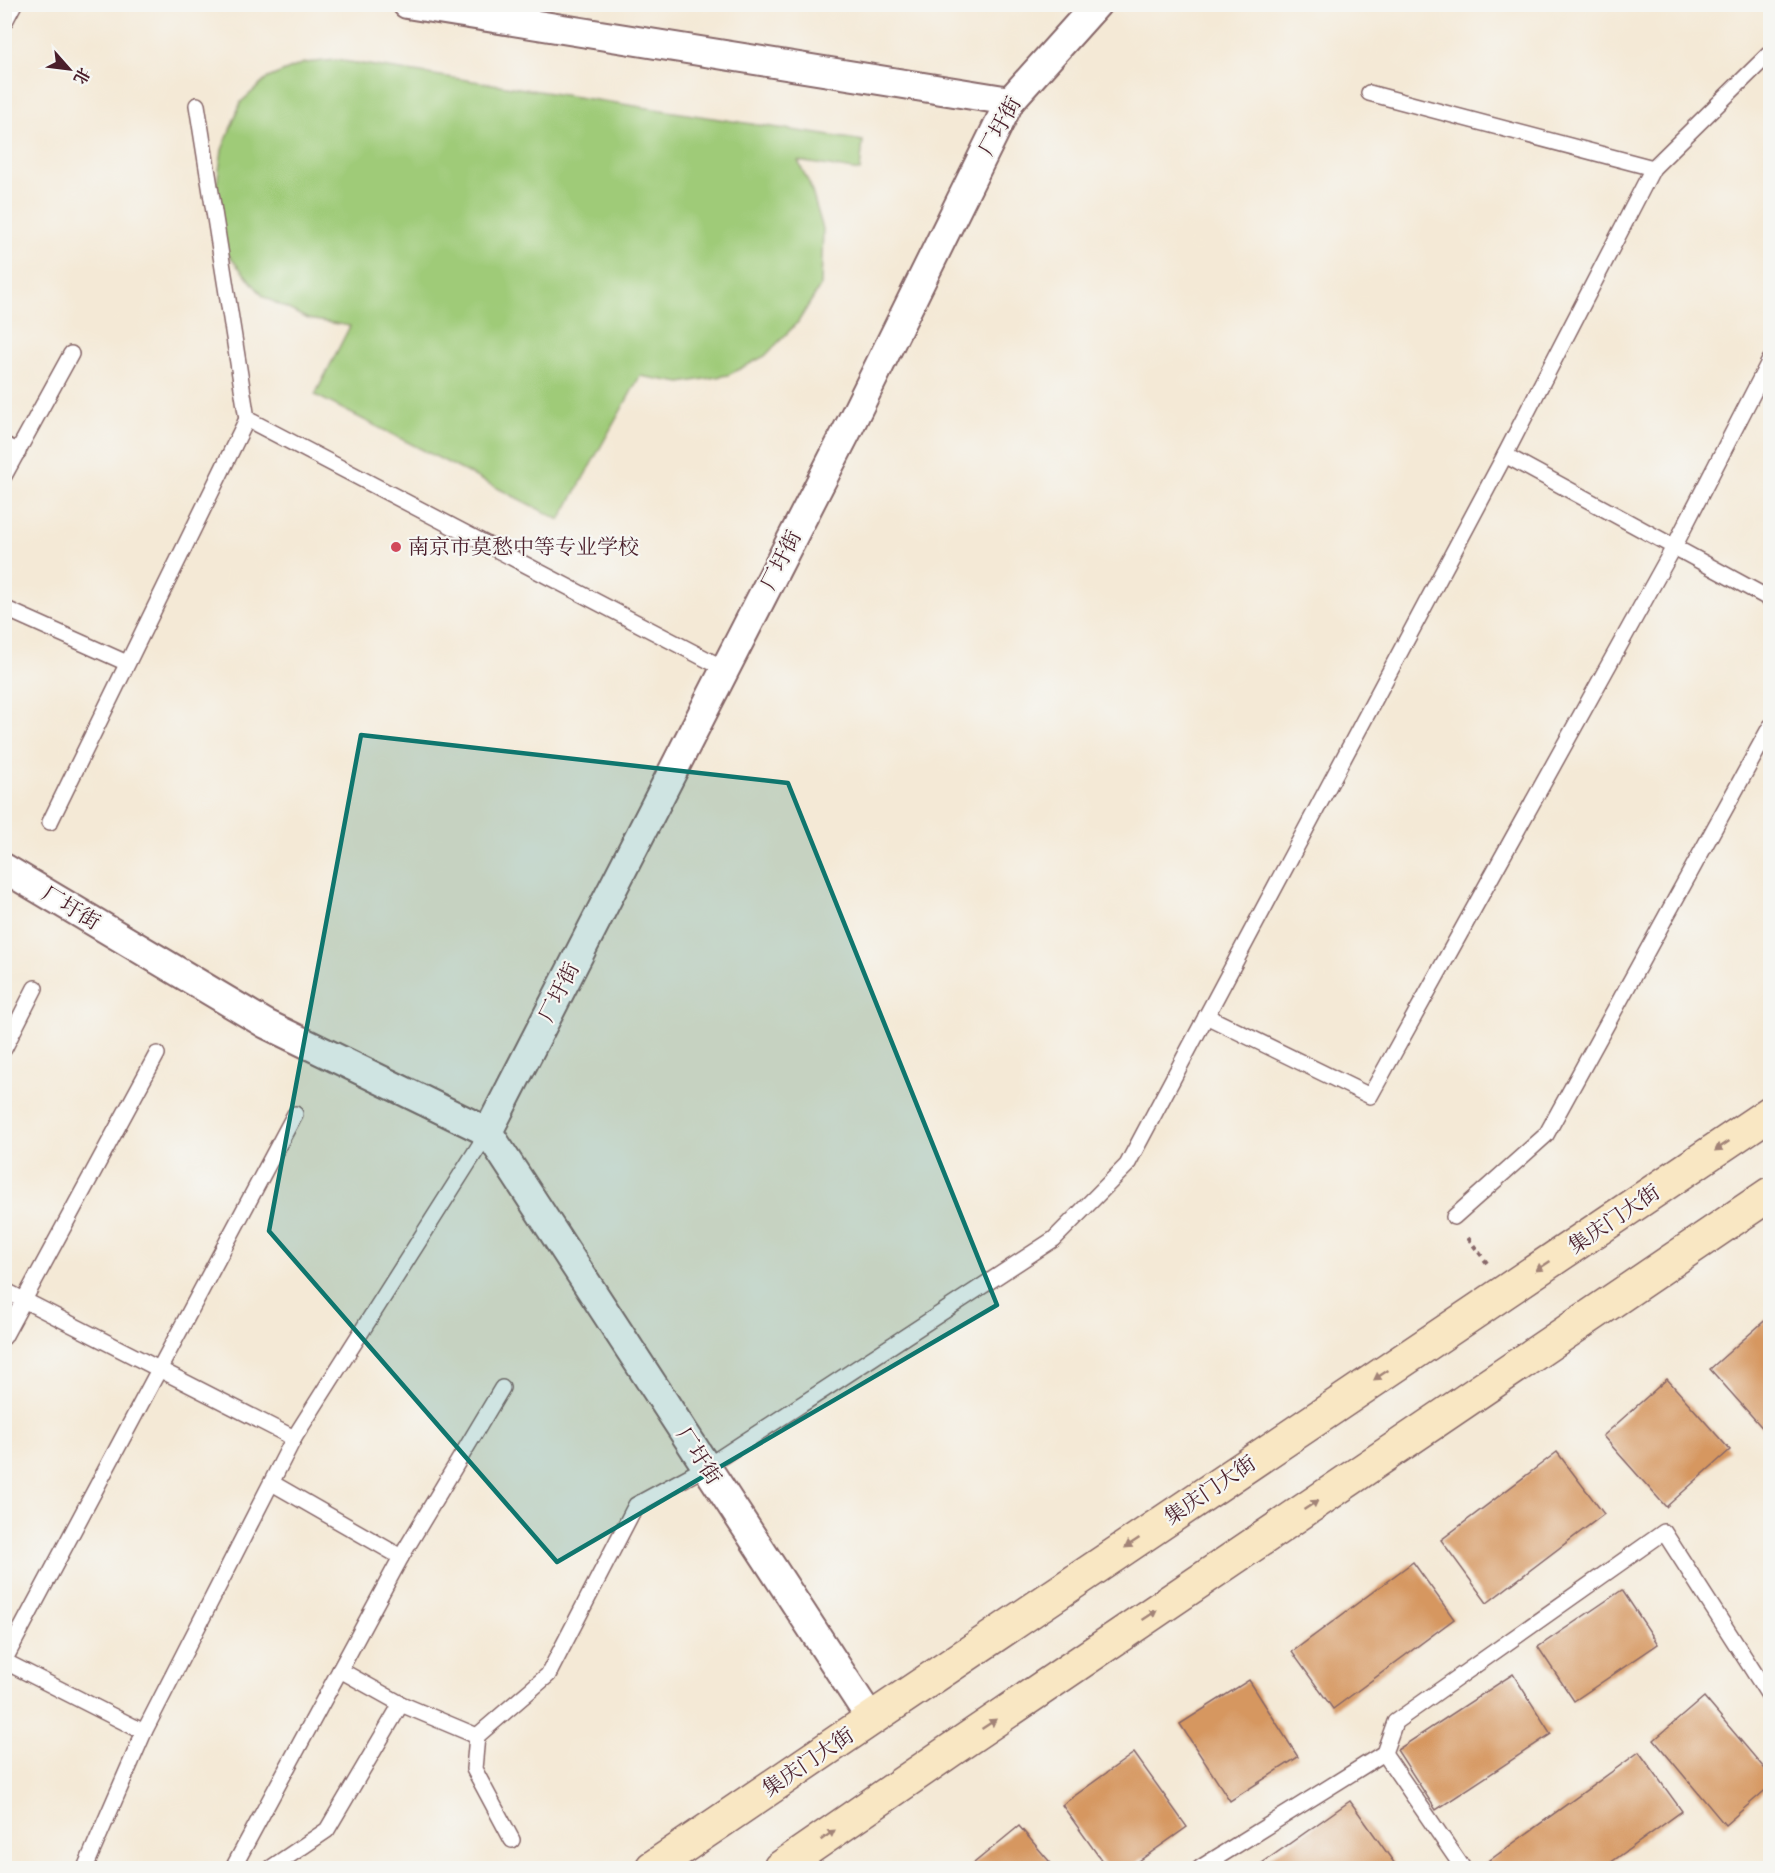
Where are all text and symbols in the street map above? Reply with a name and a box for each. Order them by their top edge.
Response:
north arrow [39,39,99,99]
text: 北 [68,63,95,88]
street label: 厂圩街 [972,92,1028,160]
street label: 厂圩街 [754,526,808,594]
place label: 南京市莫愁中等专业学校 [408,533,639,561]
marker: 南京市莫愁中等专业学校 [389,540,403,554]
street label: 厂圩街 [37,880,105,936]
street label: 厂圩街 [532,958,586,1026]
one-way arrow [1714,1140,1730,1151]
street label: 集庆门大街 [1563,1178,1665,1260]
one-way arrow [1535,1260,1551,1272]
one-way arrow [1373,1369,1389,1380]
street label: 厂圩街 [670,1422,728,1490]
street label: 集庆门大街 [1159,1449,1261,1531]
one-way arrow [1303,1500,1320,1511]
one-way arrow [1124,1537,1140,1548]
one-way arrow [1142,1610,1158,1621]
one-way arrow [980,1718,996,1730]
street label: 集庆门大街 [757,1721,859,1803]
one-way arrow [820,1829,836,1841]

